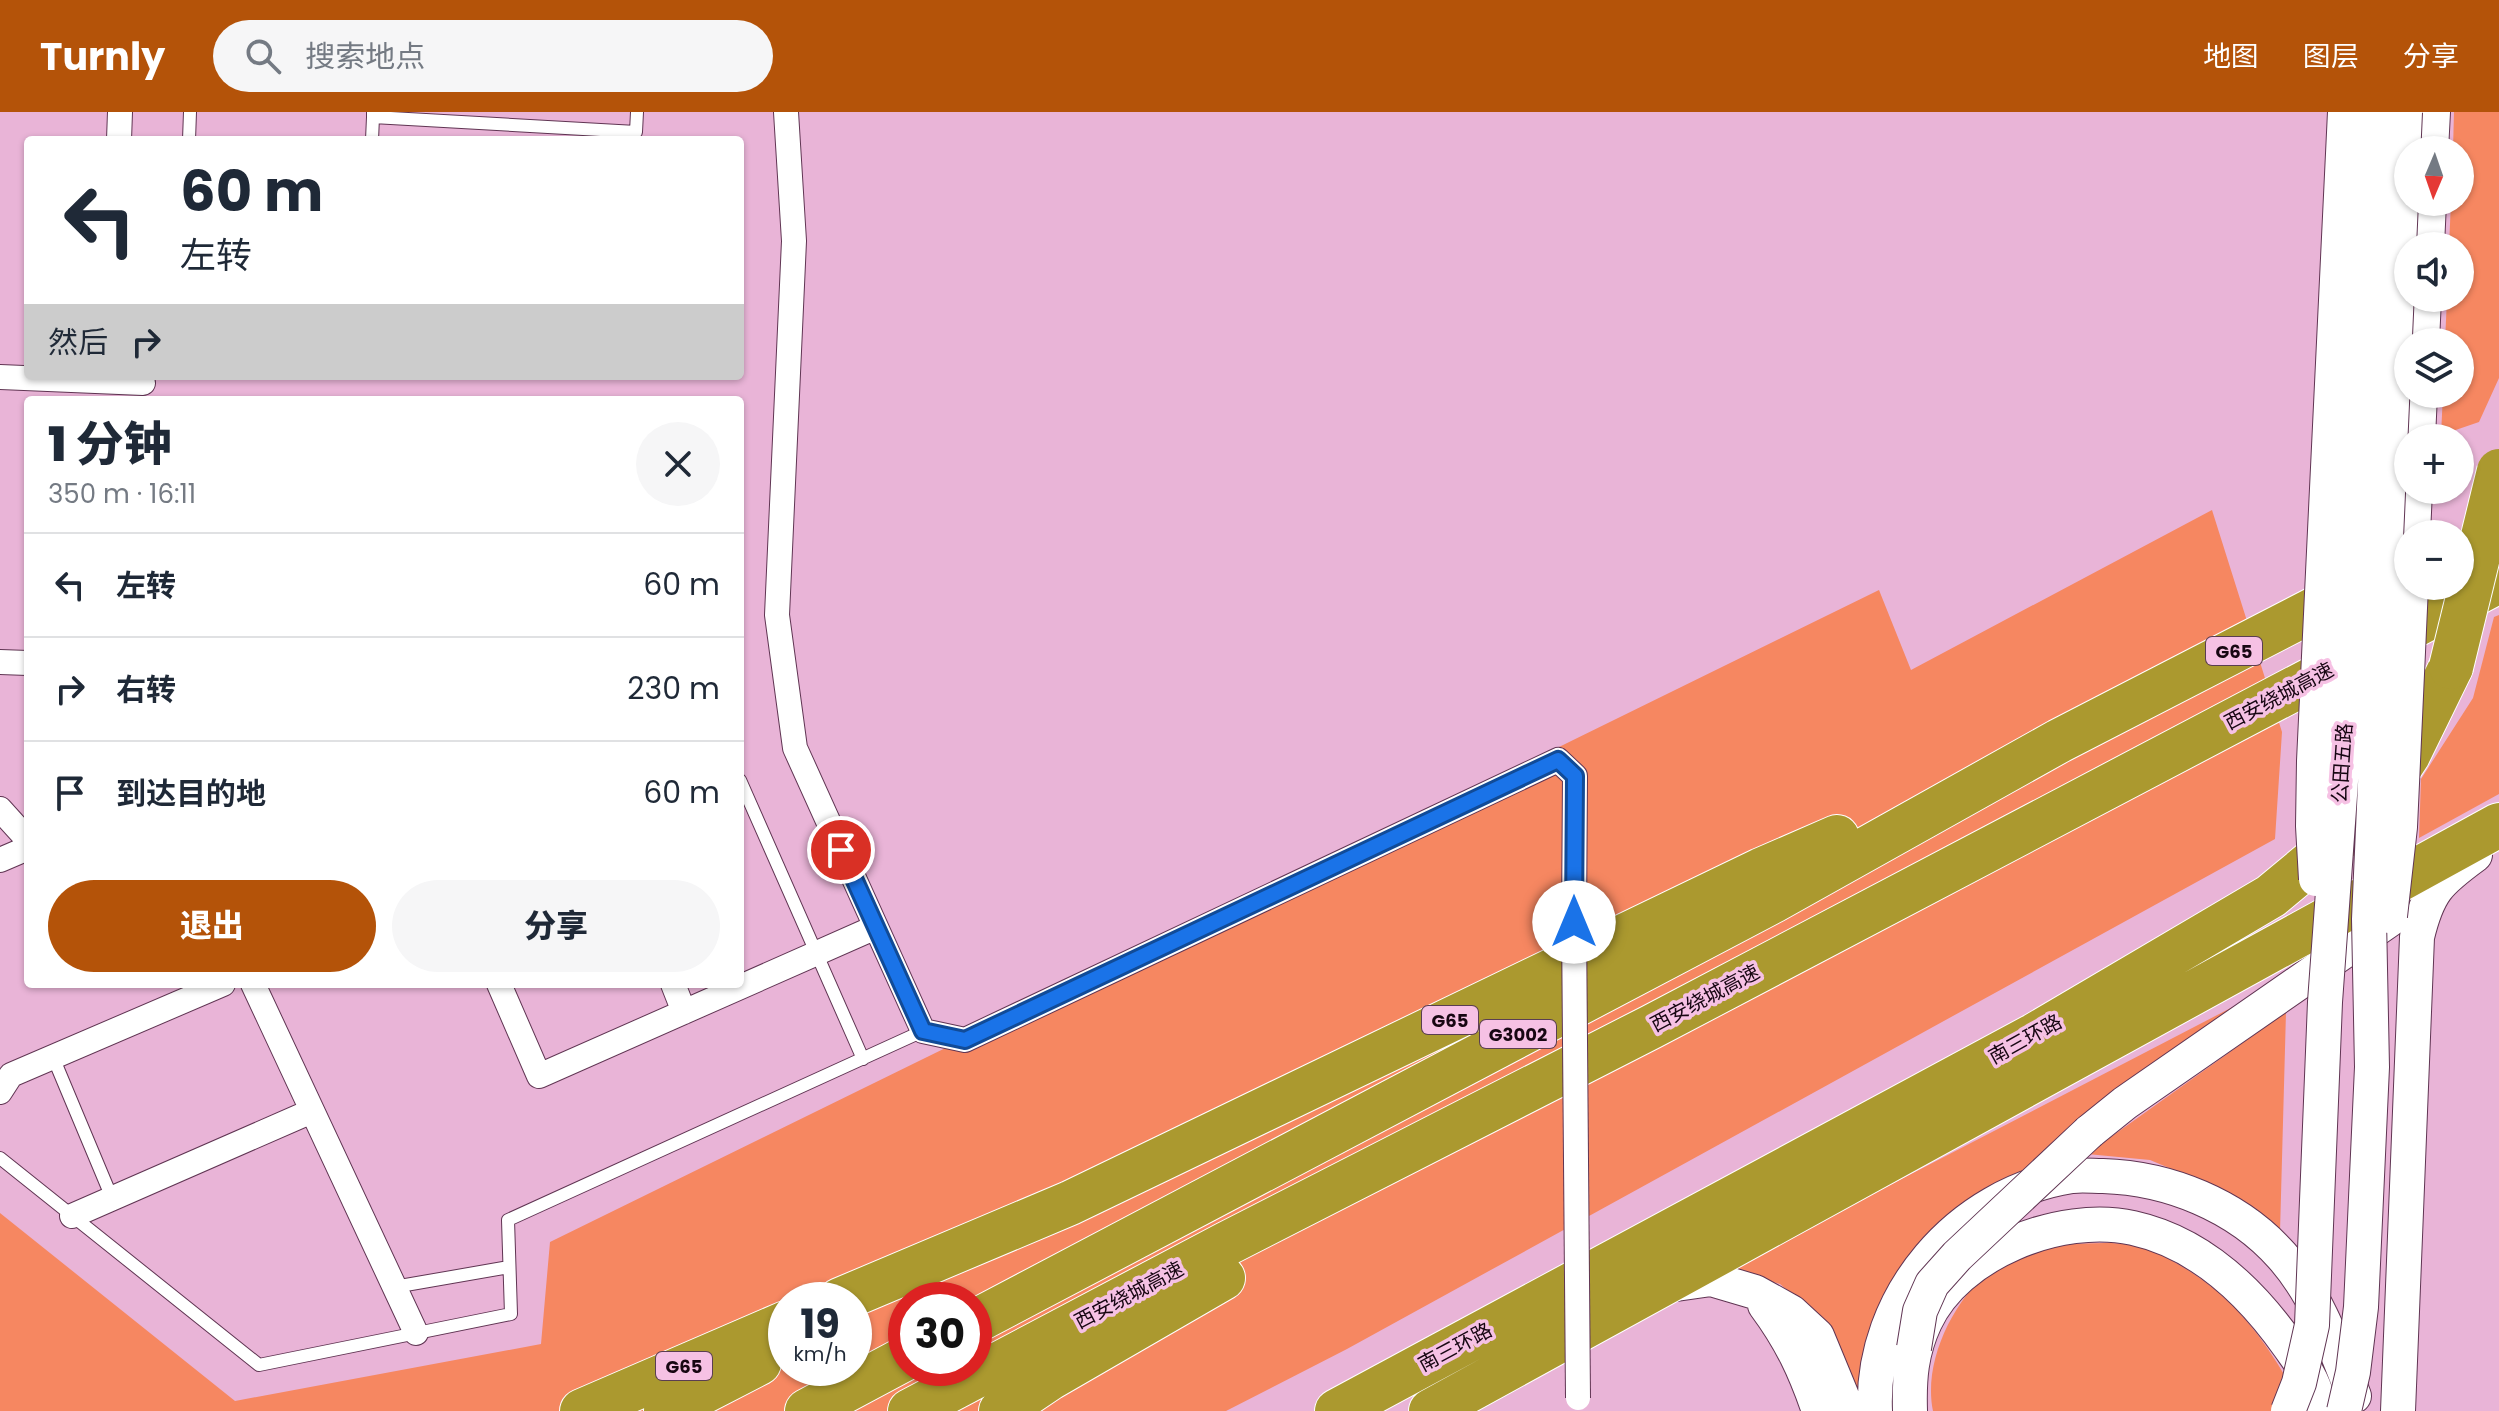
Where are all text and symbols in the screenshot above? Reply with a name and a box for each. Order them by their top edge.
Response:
search box [213,20,773,92]
text: Turnly [40,30,165,83]
icon: search [241,34,285,78]
text: 搜索地点 [305,35,425,78]
text: 地图 [2203,37,2259,76]
text: 图层 [2303,37,2359,76]
text: 分享 [2403,37,2459,76]
north arrow [2394,136,2474,216]
map controls [2394,136,2474,600]
text: 60 m [180,152,323,231]
icon: left [48,168,152,272]
text: 左转 [180,230,252,281]
button: sound [2394,232,2474,312]
icon: right [124,320,168,364]
text: 然后 [48,321,108,364]
button: layers [2394,328,2474,408]
text: 1 分钟 [48,411,172,478]
button: close [636,422,720,506]
button: + [2394,424,2474,504]
text: 350 m · 16:11 [48,476,196,512]
button: − [2394,520,2474,600]
icon: left [48,563,92,607]
text: 60 m [643,563,720,606]
text: 左转 [116,564,176,607]
road number: G65 [2206,637,2262,665]
street label: 西安绕城高速 [2219,655,2339,737]
icon: right [48,667,92,711]
text: 230 m [627,667,720,710]
text: 右转 [116,668,176,711]
street label: 公田五路 [2325,722,2359,804]
icon: arrive [48,771,92,815]
text: 60 m [643,771,720,814]
text: 到达目的地 [116,772,266,815]
pin [807,816,875,884]
icon: arrive [819,828,863,872]
button: 退出 [48,880,376,972]
button: 分享 [392,880,720,972]
position arrow [1532,880,1616,964]
street label: 西安绕城高速 [1645,957,1765,1039]
road number: G65 [1422,1006,1478,1034]
street label: 南三环路 [1983,1007,2067,1071]
road number: G3002 [1480,1020,1556,1048]
street label: 西安绕城高速 [1069,1254,1189,1336]
speed limit sign: 30 [888,1282,992,1386]
text: 19 [800,1296,840,1352]
street label: 南三环路 [1413,1316,1497,1378]
text: km/h [793,1340,847,1368]
road number: G65 [656,1352,712,1380]

